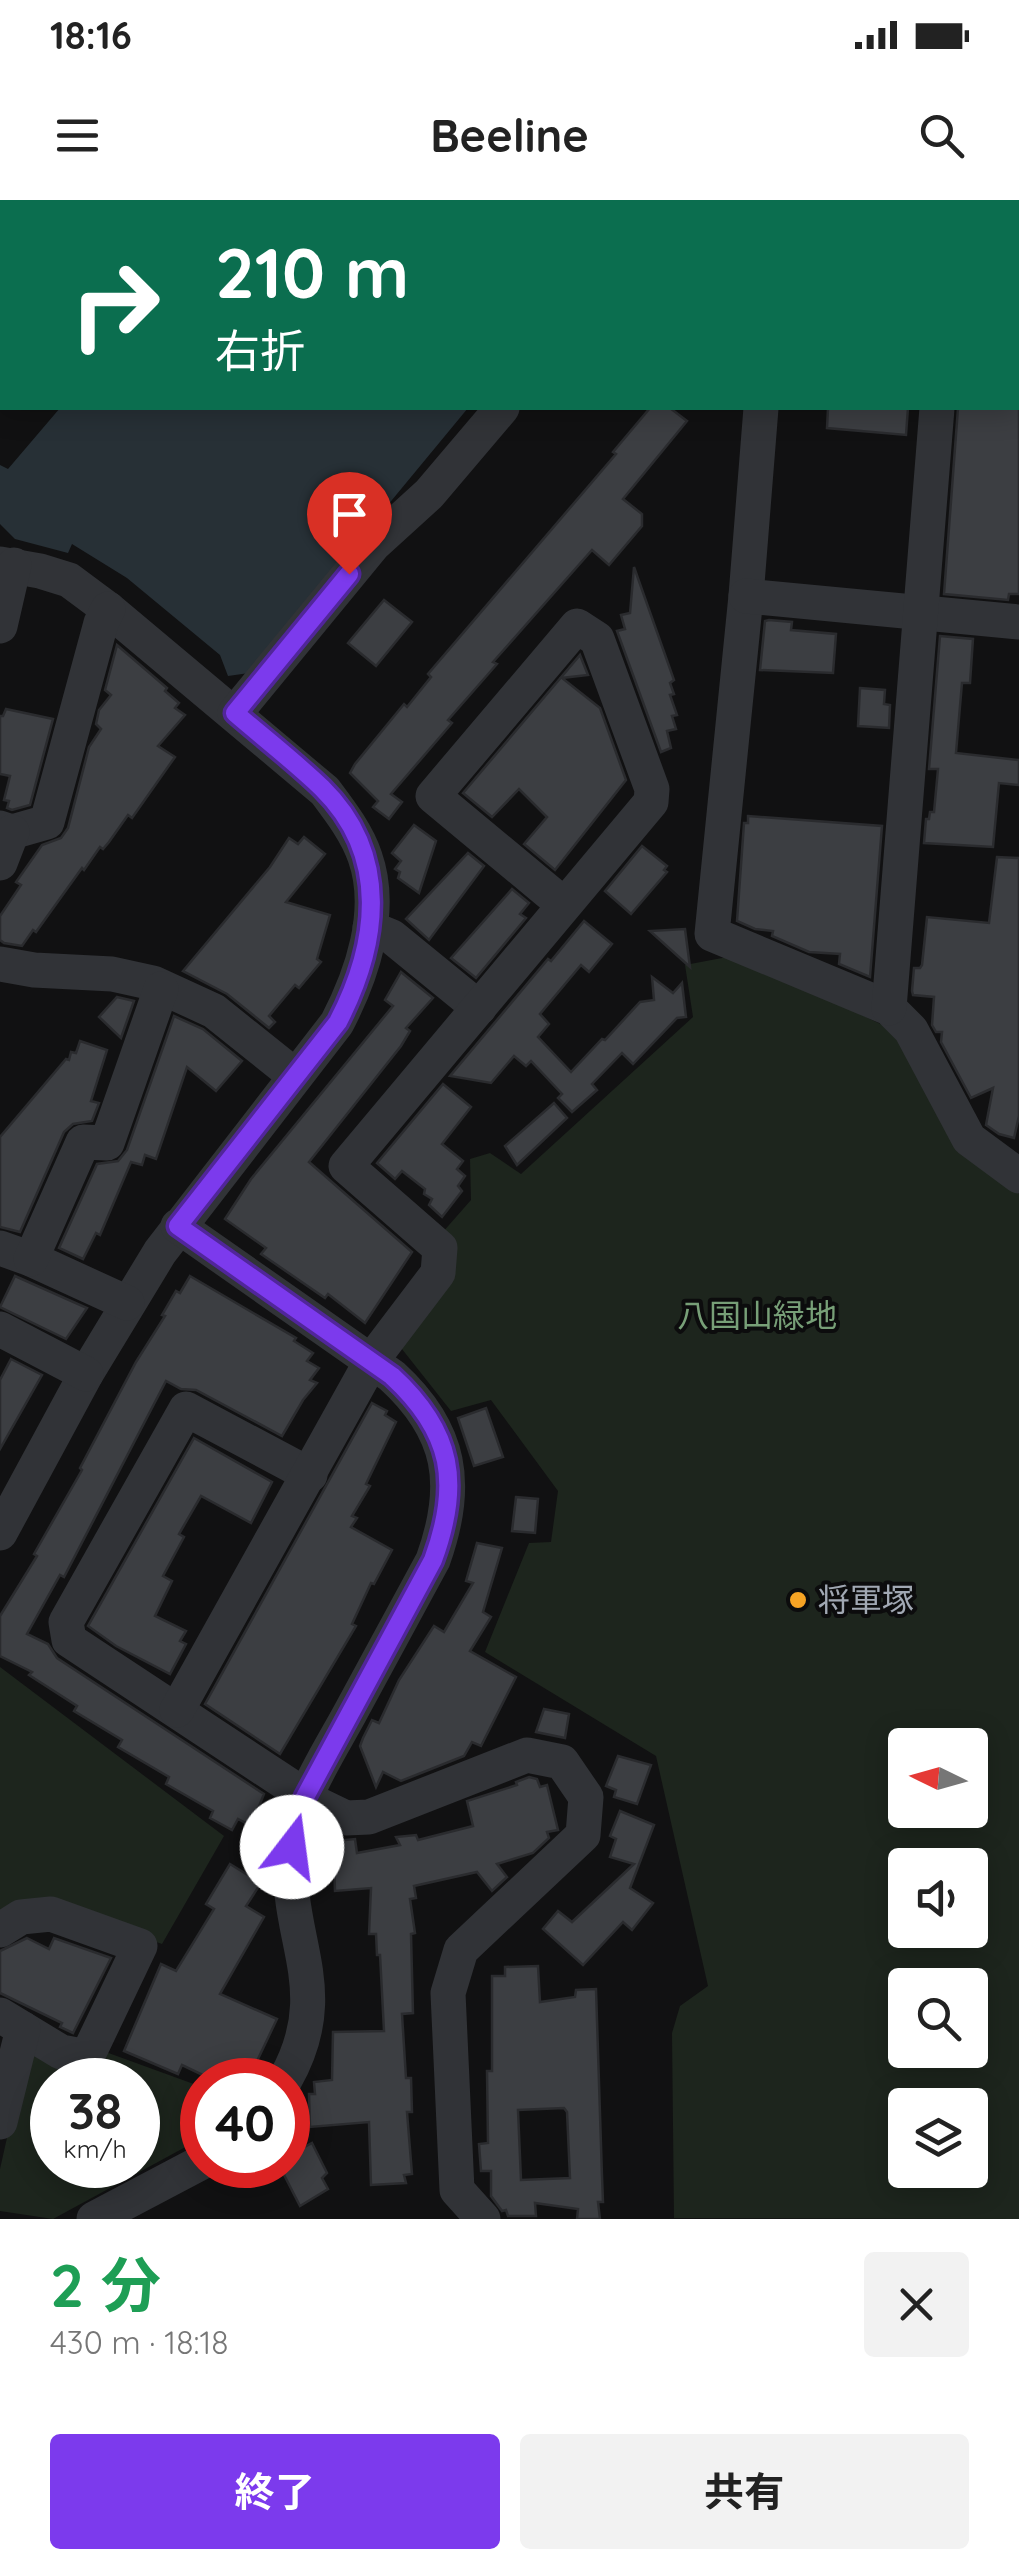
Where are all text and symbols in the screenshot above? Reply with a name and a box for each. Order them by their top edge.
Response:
text: 18:16 [50,11,132,59]
text: Beeline [430,107,589,163]
icon: menu [50,108,105,163]
icon: search [914,108,969,163]
text: 210 m [215,228,409,316]
icon: right [50,240,180,370]
text: 右折 [215,322,305,378]
pin [307,472,392,575]
icon: arrive [322,487,377,542]
park label: 八国山緑地 [677,1295,837,1335]
place label: 将軍塚 [818,1579,914,1619]
marker: 将軍塚 [787,1589,809,1611]
north arrow [888,1728,988,1828]
map controls [888,1728,988,2188]
position arrow [240,1795,344,1899]
button: sound [888,1848,988,1948]
button: search [888,1968,988,2068]
speed limit sign: 40 [180,2058,310,2188]
text: 38 [68,2079,122,2142]
button: layers [888,2088,988,2188]
text: km/h [63,2133,127,2164]
text: 2 分 [50,2247,161,2322]
button: close [864,2252,969,2357]
text: 430 m · 18:18 [50,2322,229,2362]
button: 終了 [50,2434,500,2549]
button: 共有 [520,2434,969,2549]

